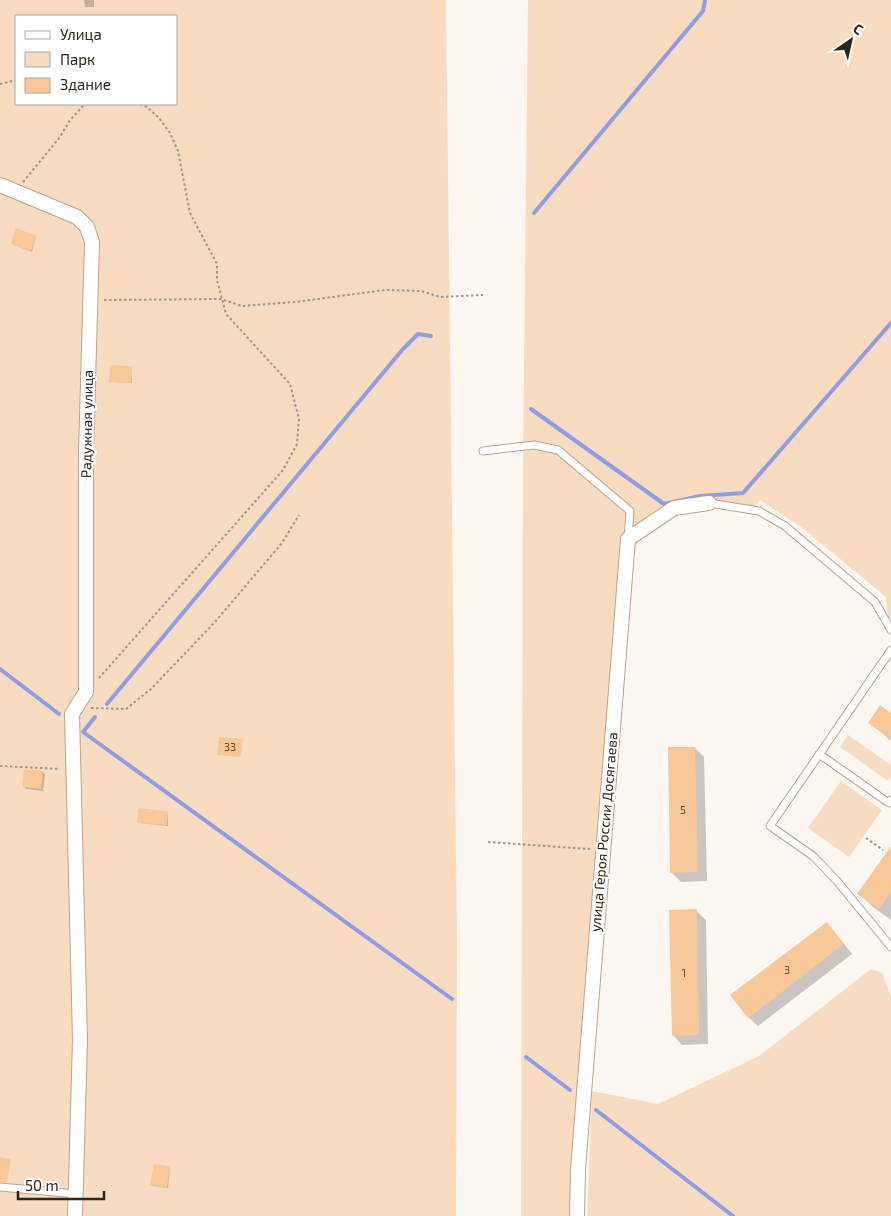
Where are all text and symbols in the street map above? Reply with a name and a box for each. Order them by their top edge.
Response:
legend [15,15,178,105]
north arrow [826,15,876,65]
text: С [850,19,867,38]
text: Улица [60,25,102,43]
text: Парк [60,50,95,68]
text: Здание [60,75,111,93]
street label: Радужная улица [77,370,96,478]
street label: улица Героя России Досягаева [586,731,621,933]
house number: 33 [224,740,236,753]
house number: 5 [680,803,686,816]
house number: 3 [784,963,790,976]
house number: 1 [682,966,686,979]
scale bar [18,1168,104,1200]
text: 50 m [25,1176,59,1194]

